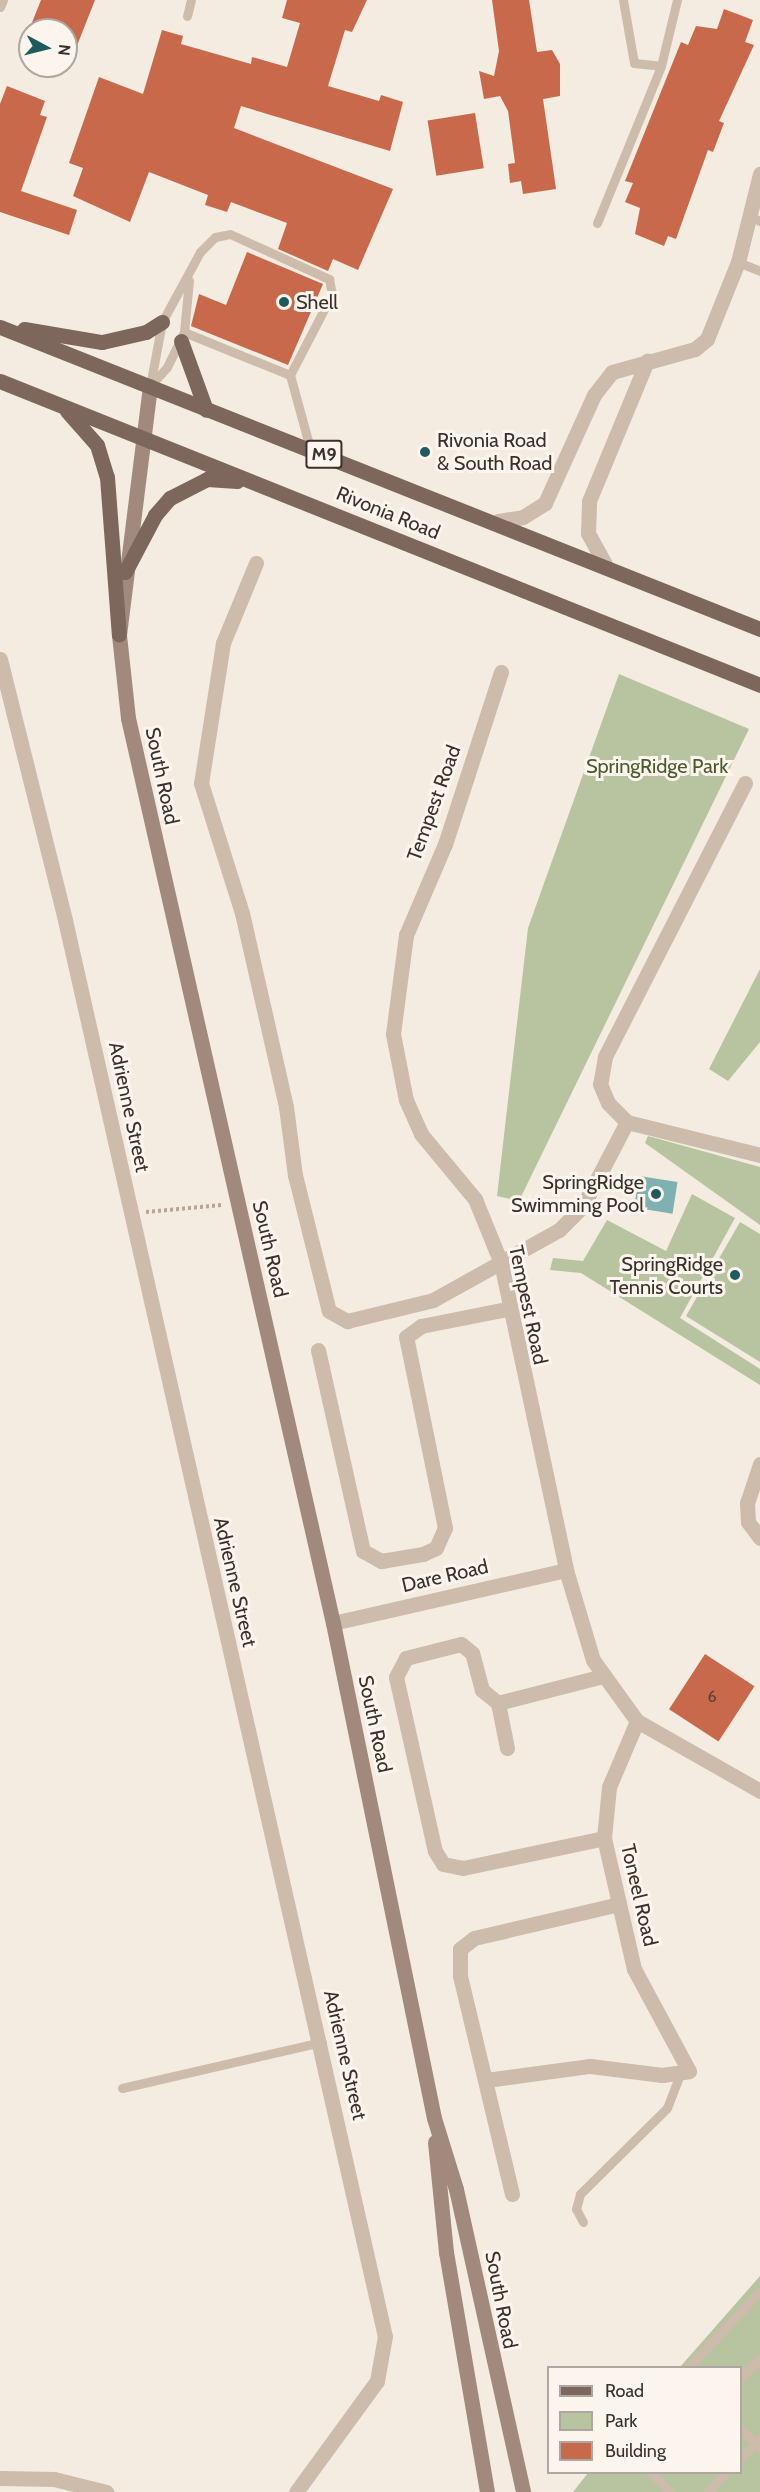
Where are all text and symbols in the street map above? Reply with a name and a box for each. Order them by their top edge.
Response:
north arrow [18,18,78,78]
text: N [54,43,74,57]
place label: Shell [296,290,338,314]
marker: Shell [277,295,291,309]
place label: Rivonia Road & South Road [437,428,552,475]
road number: M9 [304,439,344,469]
marker: Rivonia Road & South Road [418,445,432,459]
street label: Rivonia Road [333,481,443,545]
street label: South Road [140,725,184,827]
street label: Tempest Road [402,742,466,864]
park label: SpringRidge Park [586,754,728,778]
street label: Adrienne Street [103,1040,155,1174]
place label: SpringRidge Swimming Pool [511,1170,644,1217]
marker: SpringRidge Swimming Pool [649,1187,663,1201]
street label: South Road [247,1198,293,1300]
street label: Tempest Road [504,1243,552,1367]
place label: SpringRidge Tennis Courts [609,1252,723,1299]
marker: SpringRidge Tennis Courts [728,1268,742,1282]
street label: Adrienne Street [208,1515,262,1649]
street label: Dare Road [399,1554,491,1598]
street label: South Road [353,1673,397,1775]
house number: 6 [707,1687,717,1707]
street label: Toneel Road [616,1841,662,1949]
street label: Adrienne Street [318,1988,372,2122]
street label: South Road [480,2249,522,2351]
legend [547,2366,742,2474]
text: Road [605,2380,644,2402]
text: Park [605,2410,637,2432]
text: Building [605,2440,666,2462]

